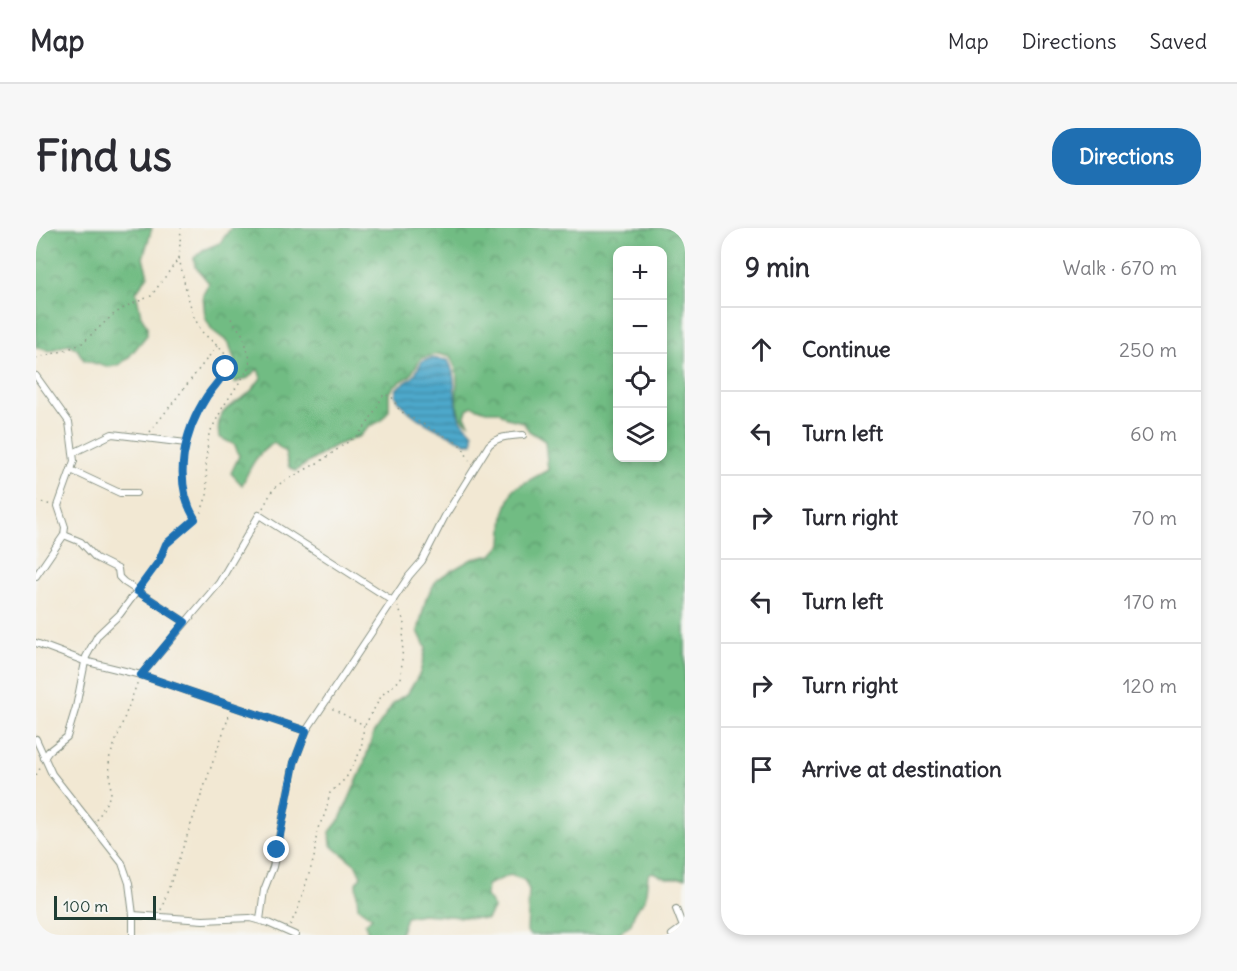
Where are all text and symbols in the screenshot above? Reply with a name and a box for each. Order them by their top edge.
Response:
text: Map [30,23,84,59]
text: Map [948,28,989,55]
text: Directions [1022,28,1116,55]
text: Saved [1149,28,1207,55]
button: Directions [1052,128,1201,185]
text: Find us [36,130,172,182]
map controls [613,246,667,462]
button: + [613,246,667,300]
text: 9 min [745,251,810,284]
text: Walk · 670 m [1063,255,1177,280]
button: − [613,300,667,354]
icon: ahead [745,333,778,366]
text: Continue [802,335,891,363]
text: 250 m [1119,337,1177,362]
button: locate [613,354,667,408]
route start [212,355,238,381]
button: layers [613,408,667,462]
icon: left [745,417,778,450]
text: Turn left [802,419,883,447]
text: 60 m [1130,421,1177,446]
icon: right [745,501,778,534]
text: Turn right [802,503,898,531]
text: 70 m [1132,505,1177,530]
icon: left [745,585,778,618]
text: Turn left [802,587,883,615]
text: 170 m [1124,589,1177,614]
icon: right [745,669,778,702]
text: Turn right [802,671,898,699]
text: 120 m [1123,673,1177,698]
icon: arrive [745,753,778,786]
text: Arrive at destination [802,755,1002,783]
route end [263,836,289,862]
scale bar [54,893,156,920]
text: 100 m [63,896,108,916]

